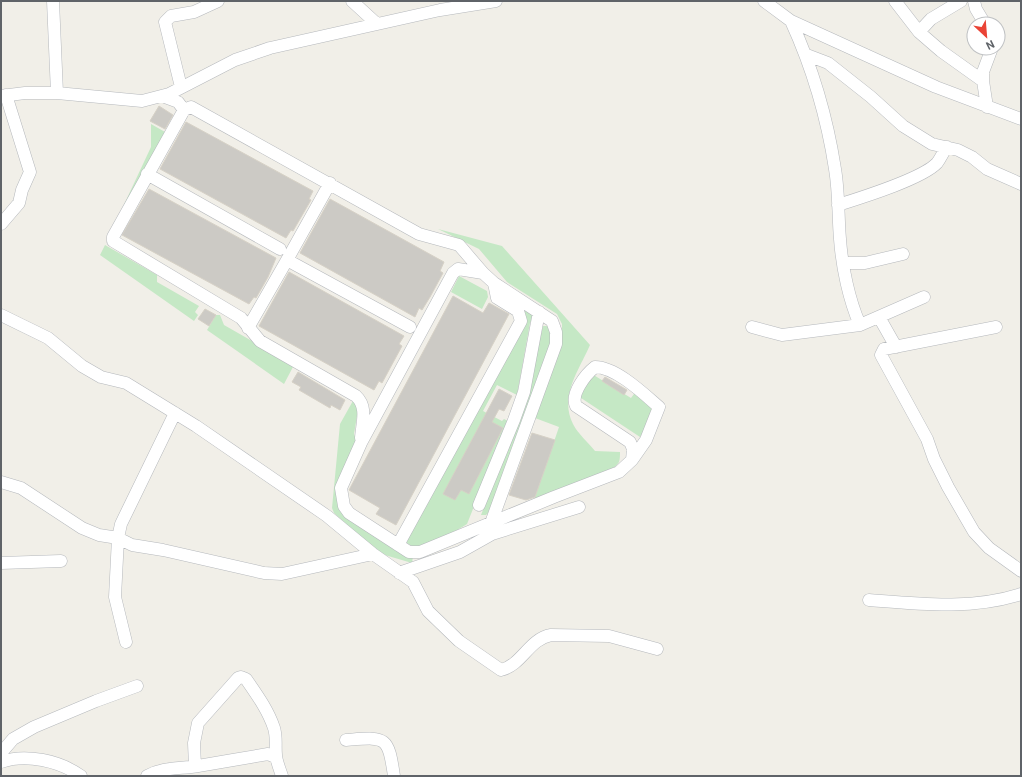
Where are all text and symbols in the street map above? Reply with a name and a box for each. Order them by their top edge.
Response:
north arrow [966,16,1006,56]
text: N [984,37,997,52]

